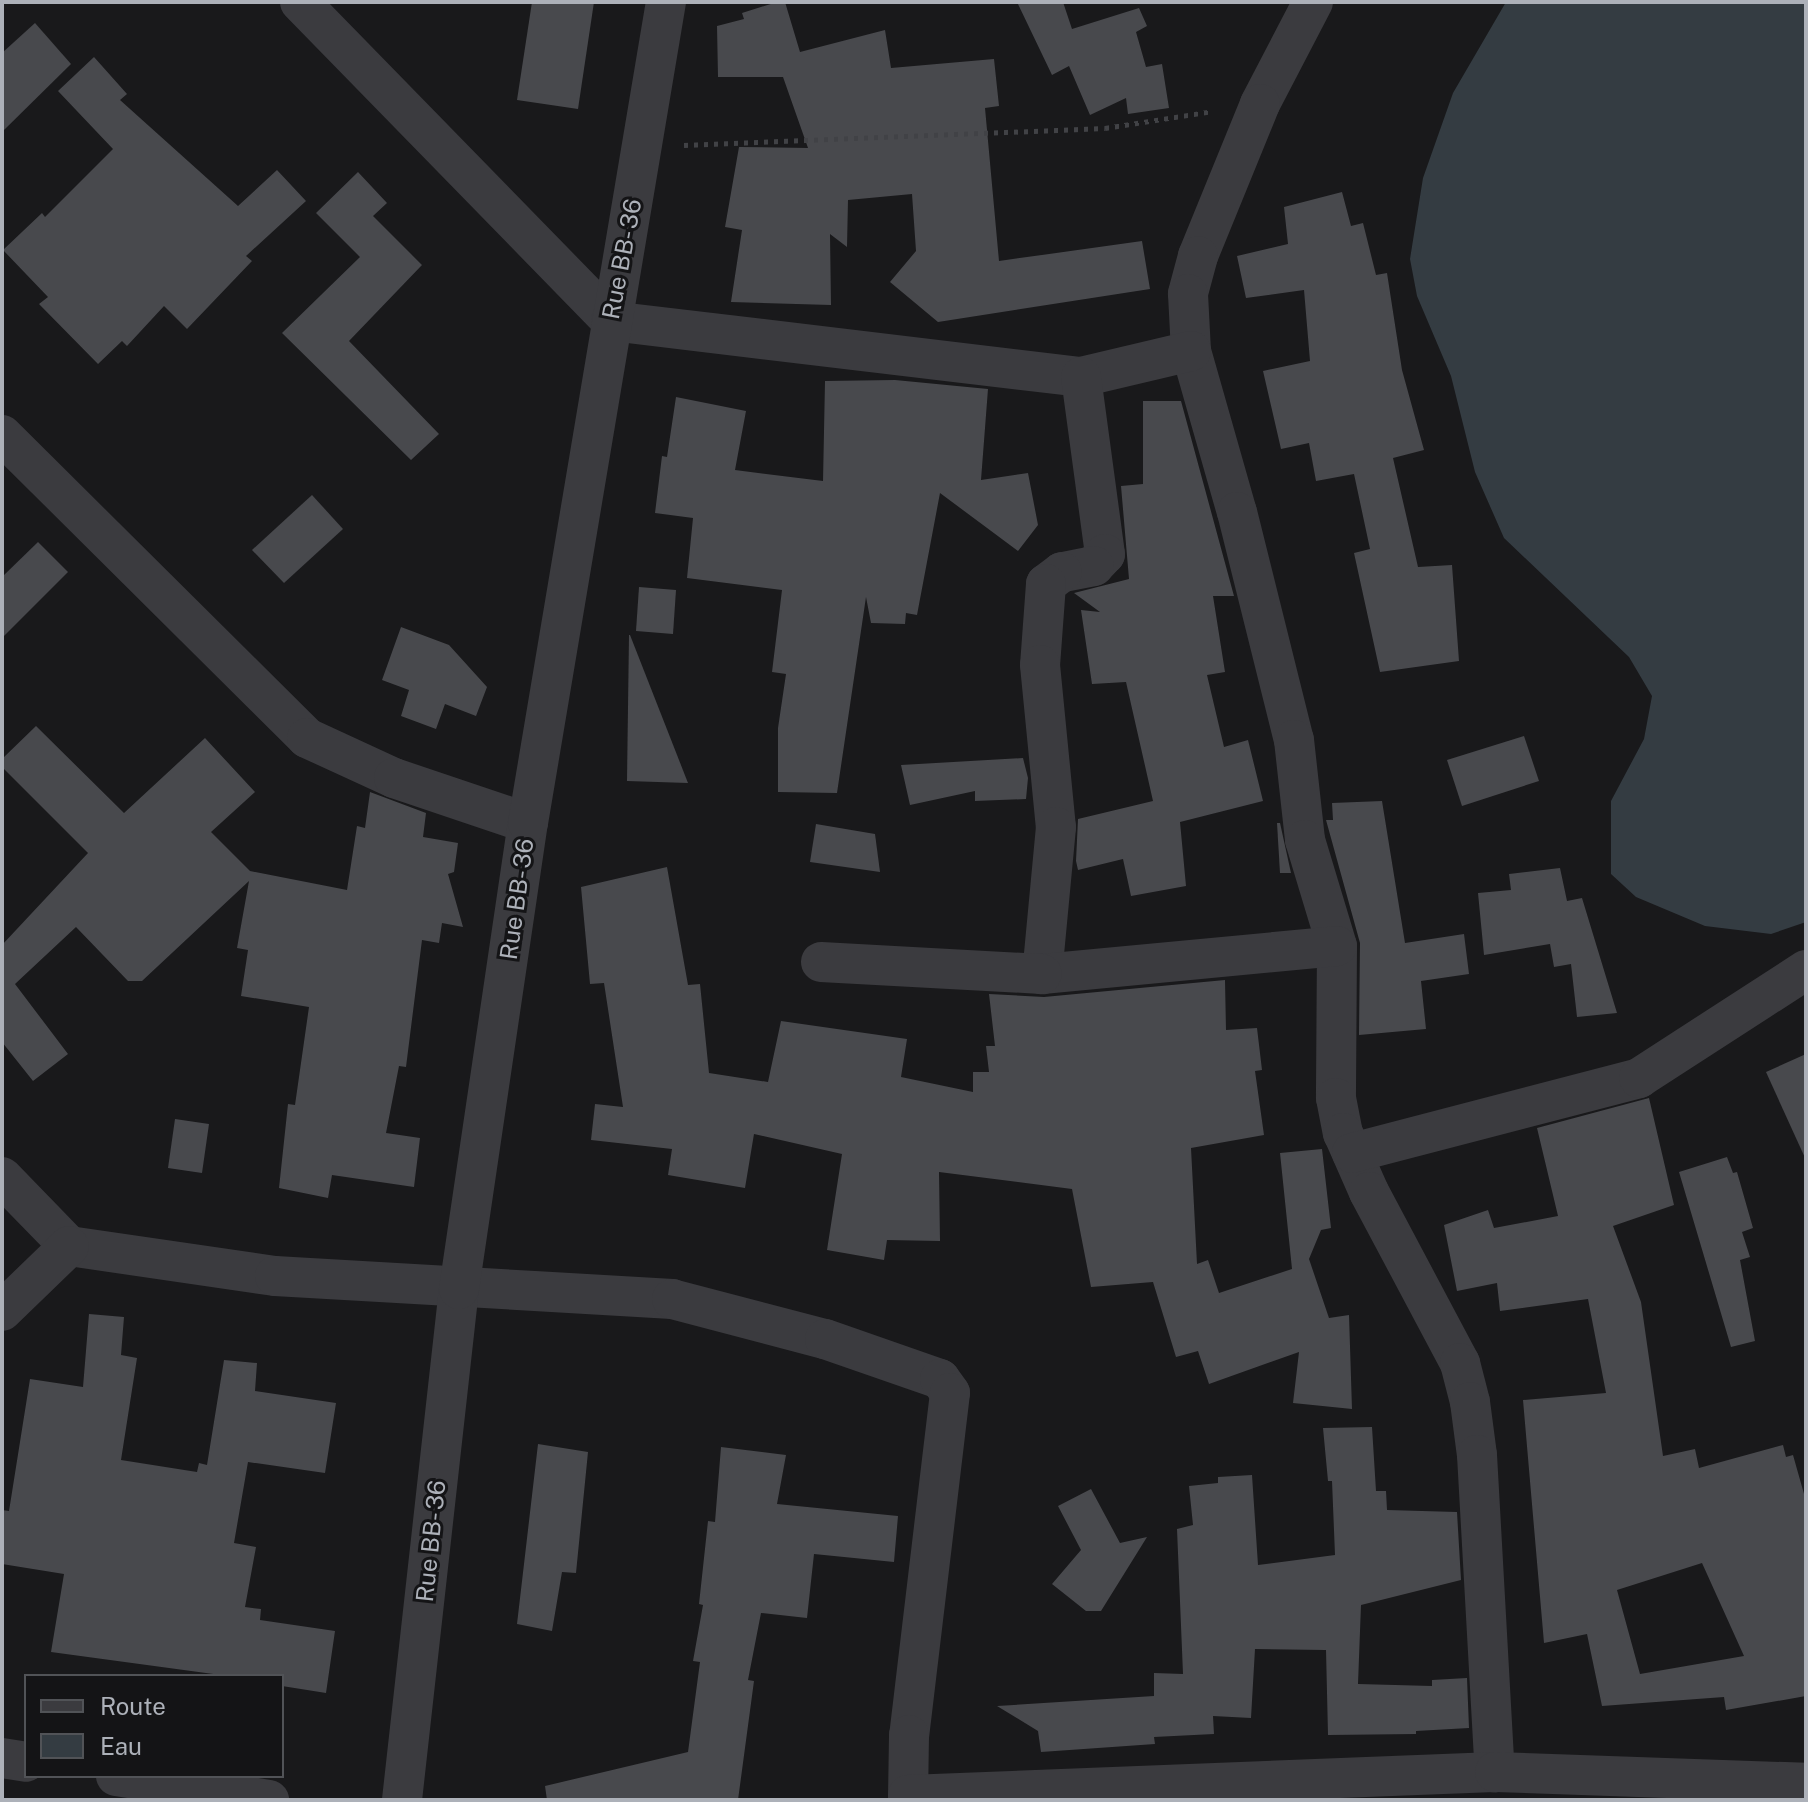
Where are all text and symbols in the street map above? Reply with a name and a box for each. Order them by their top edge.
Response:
street label: Rue BB- 36 [596,194,648,324]
street label: Rue BB- 36 [494,834,540,964]
street label: Rue BB- 36 [410,1477,452,1605]
legend [24,1674,284,1778]
text: Route [100,1692,166,1720]
text: Eau [100,1732,142,1760]

